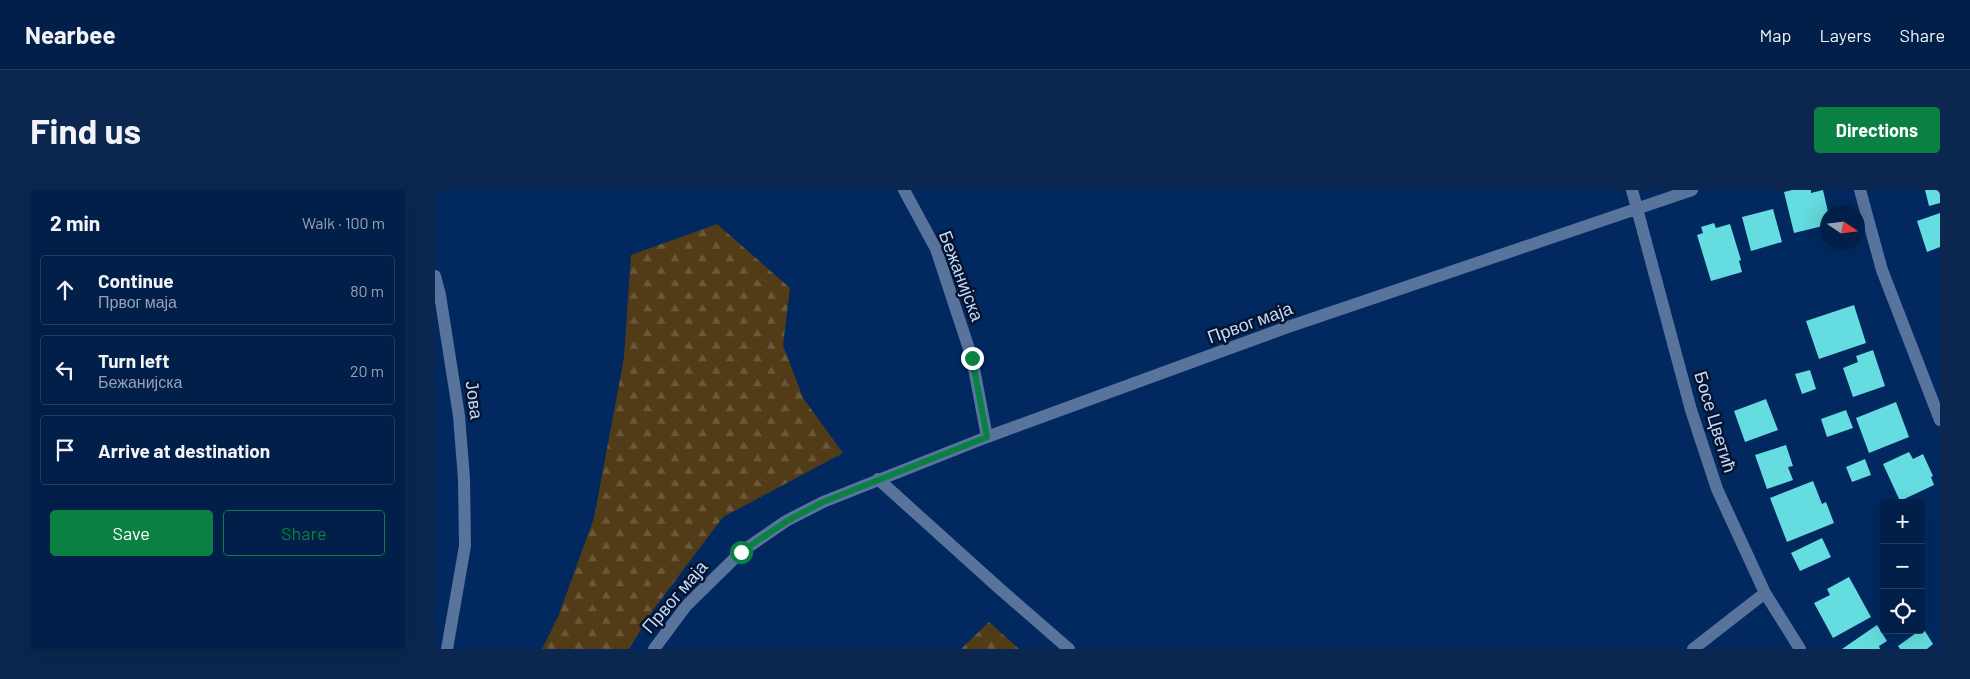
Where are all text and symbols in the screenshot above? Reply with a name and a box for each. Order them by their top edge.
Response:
text: Nearbee [25,20,116,49]
text: Map [1759,24,1791,46]
text: Layers [1819,24,1872,46]
text: Share [1900,24,1945,46]
button: Directions [1814,107,1940,153]
text: Find us [30,109,141,151]
north arrow [1820,205,1865,250]
text: 2 min [50,210,100,235]
text: Walk · 100 m [302,213,385,232]
street label: Бежанијска [935,227,990,325]
text: Continue [98,269,174,292]
icon: ahead [51,276,79,304]
text: 80 m [350,281,384,300]
text: Првог маја [98,292,177,311]
street label: Првог маја [1204,296,1296,348]
route end [961,347,984,370]
text: Turn left [98,349,169,372]
icon: left [51,356,79,384]
text: 20 m [350,361,384,380]
street label: Босе Цветић [1690,368,1742,475]
text: Бежанијска [98,372,182,391]
street label: Јова [461,379,489,421]
icon: arrive [51,436,79,464]
text: Arrive at destination [98,439,270,462]
map controls [1880,499,1925,634]
button: + [1880,499,1925,544]
button: Save [50,510,213,556]
button: Share [223,510,385,556]
route start [730,541,753,564]
button: − [1880,544,1925,589]
street label: Првог маја [637,555,712,637]
button: locate [1880,589,1925,634]

